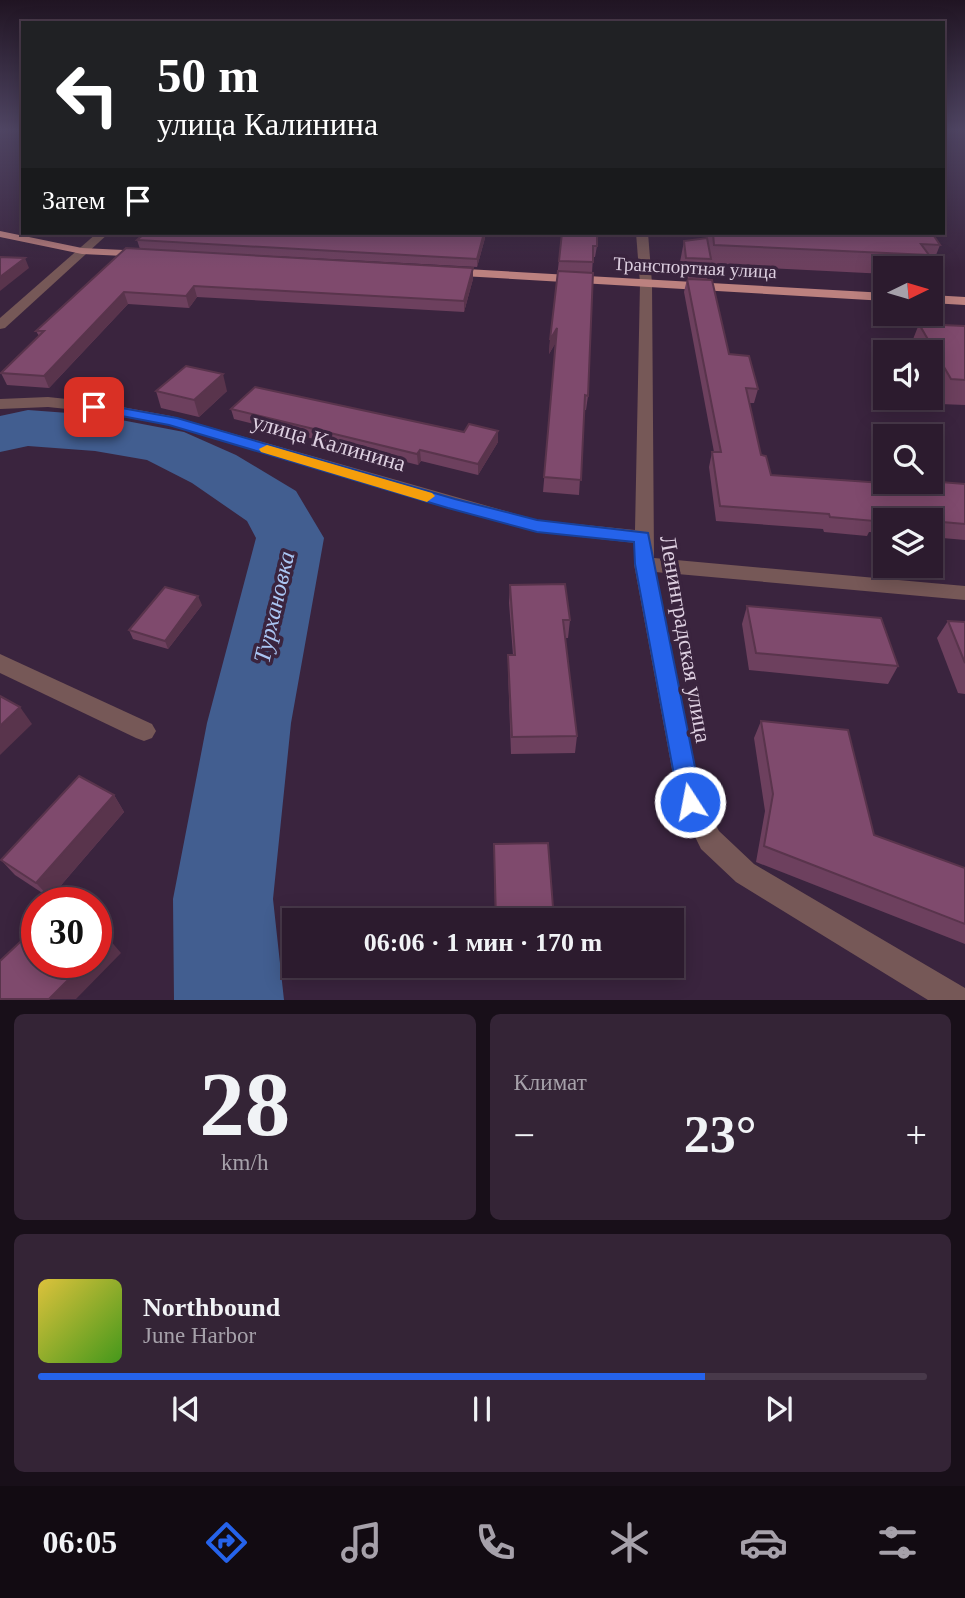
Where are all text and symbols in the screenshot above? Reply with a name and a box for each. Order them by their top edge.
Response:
text: 50 m [157,48,259,103]
icon: left [42,49,133,140]
text: улица Калинина [157,106,378,142]
icon: arrive [119,182,157,220]
text: Затем [42,186,105,215]
street label: Транспортная улица [613,253,778,282]
north arrow [873,256,943,326]
map controls [873,256,943,578]
button: sound [873,340,943,410]
pin [64,377,124,437]
icon: arrive [75,388,113,426]
street label: улица Калинина [249,409,409,476]
button: search [873,424,943,494]
button: layers [873,508,943,578]
street label: Ленинградская улица [655,534,716,745]
water label: Турхановка [249,549,299,665]
position arrow [653,765,727,839]
speed limit sign: 30 [21,887,112,978]
text: 06:06 · 1 мин · 170 m [364,928,602,957]
text: 28 [199,1054,290,1155]
text: Климат [514,1070,587,1095]
text: 23° [684,1106,757,1163]
text: − [514,1114,535,1156]
text: + [906,1114,927,1156]
text: km/h [221,1150,268,1175]
text: Northbound [143,1293,280,1322]
text: June Harbor [143,1323,256,1348]
icon: previous [167,1390,205,1428]
icon: pause [463,1390,501,1428]
icon: next [760,1390,798,1428]
icon: directions [202,1518,251,1567]
icon: music [337,1518,386,1567]
icon: phone [471,1518,520,1567]
icon: climate [605,1518,654,1567]
icon: car [739,1518,788,1567]
icon: filters [873,1518,922,1567]
text: 06:05 [43,1524,117,1560]

